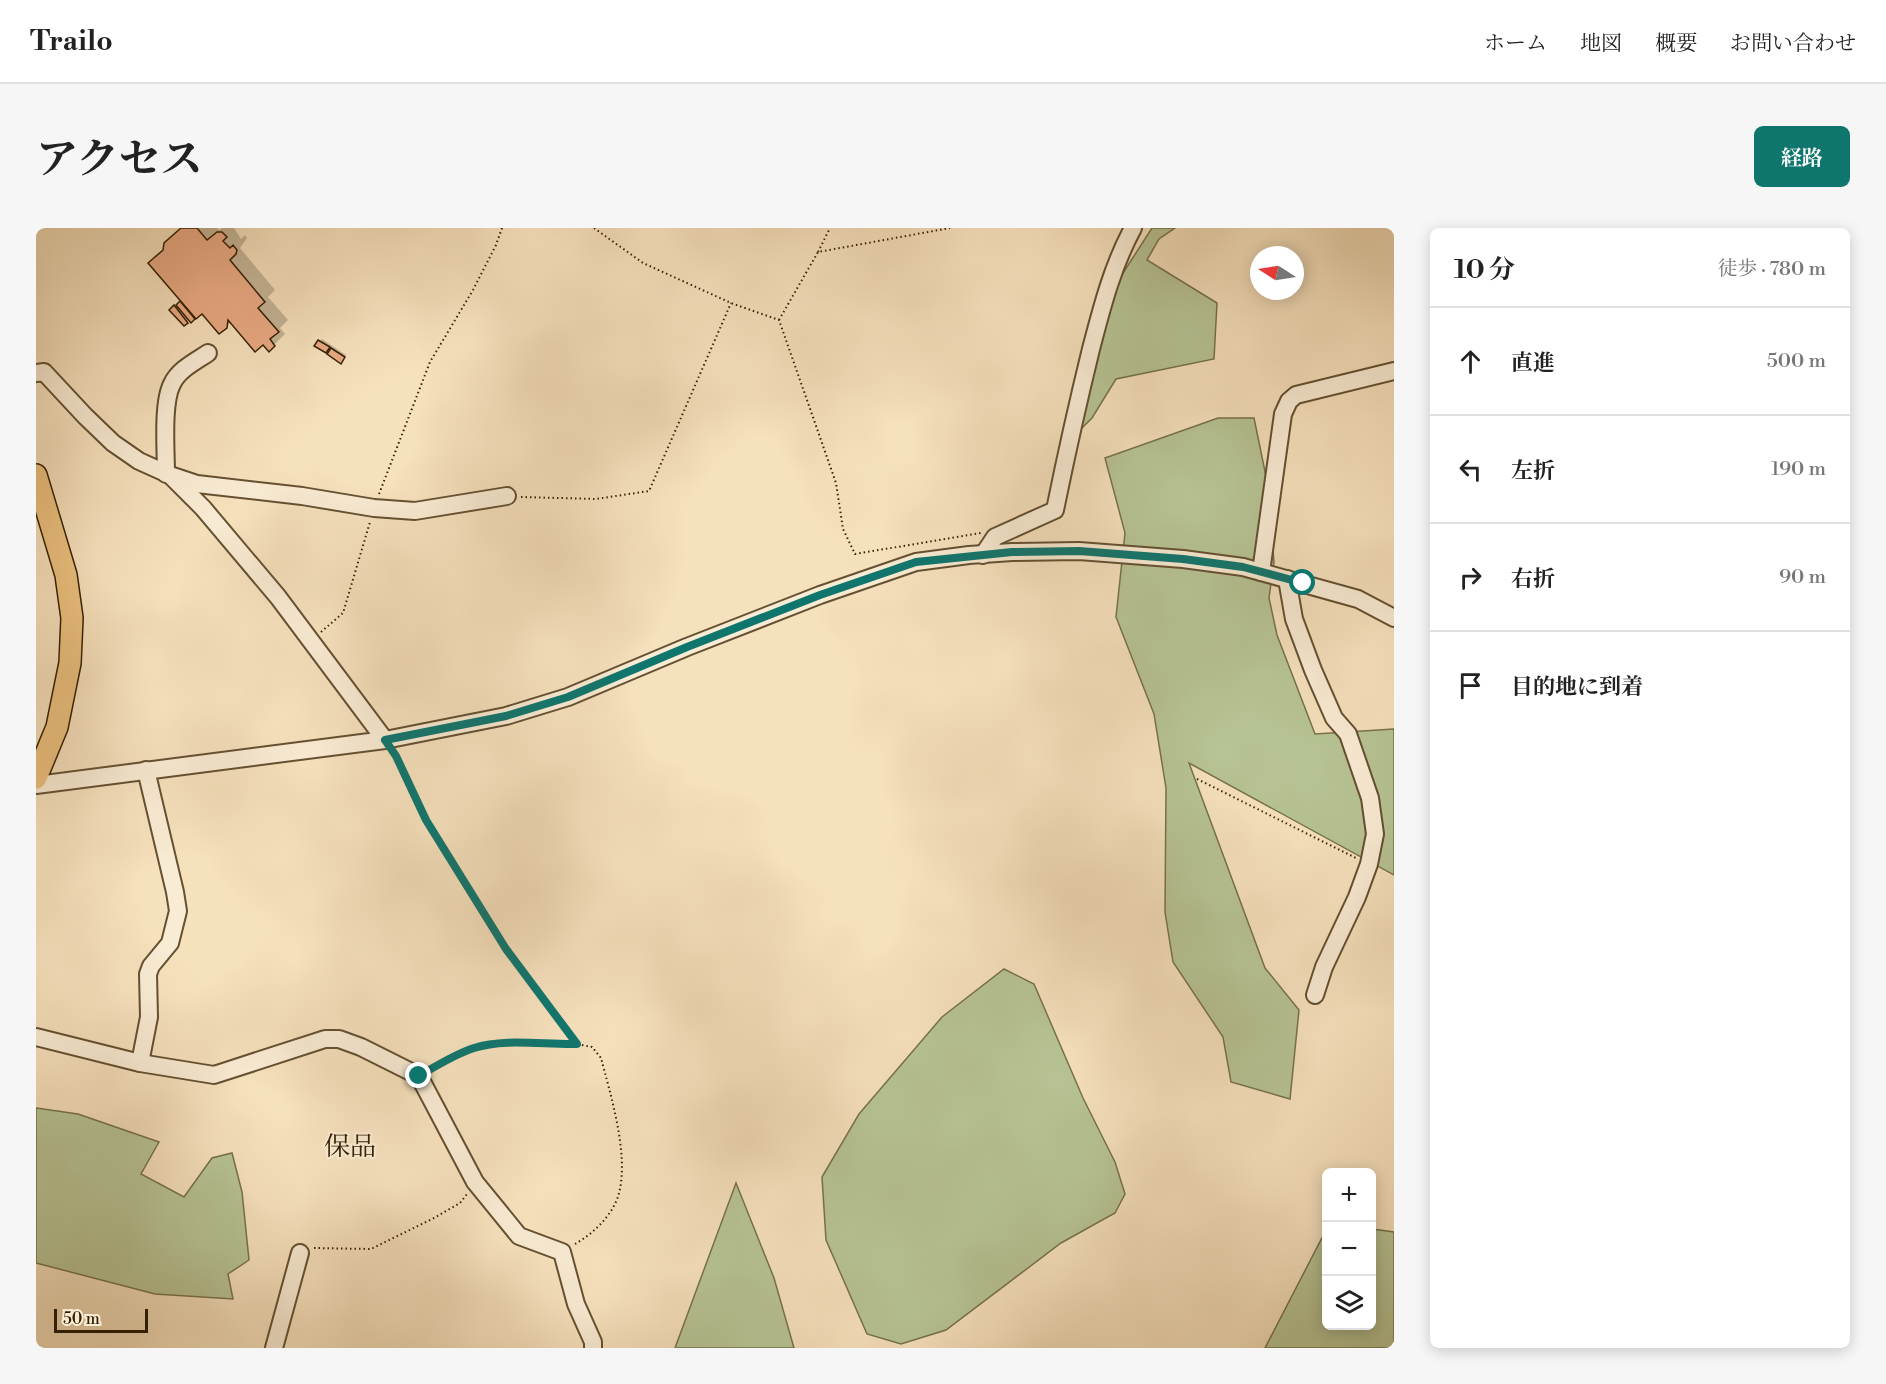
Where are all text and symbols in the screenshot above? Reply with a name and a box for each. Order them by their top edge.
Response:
text: Trailo [30,24,113,59]
text: ホーム [1484,31,1547,57]
text: 地図 [1580,31,1622,57]
text: 概要 [1655,31,1697,57]
text: お問い合わせ [1730,31,1856,57]
button: 経路 [1754,126,1850,187]
text: アクセス [36,134,203,187]
north arrow [1250,246,1304,300]
text: 10 分 [1454,254,1515,286]
text: 徒歩 · 780 m [1718,257,1826,282]
icon: ahead [1454,345,1487,378]
text: 500 m [1767,349,1826,374]
text: 直進 [1511,350,1555,377]
icon: left [1454,453,1487,486]
text: 190 m [1771,457,1826,482]
text: 左折 [1511,458,1555,485]
icon: right [1454,561,1487,594]
text: 90 m [1779,565,1826,590]
text: 右折 [1511,566,1555,593]
route start [1289,569,1315,595]
icon: arrive [1454,669,1487,702]
text: 目的地に到着 [1511,674,1643,701]
route end [405,1062,431,1088]
district label: 保品 [324,1131,376,1163]
map controls [1322,1168,1376,1330]
button: + [1322,1168,1376,1222]
button: − [1322,1222,1376,1276]
button: layers [1322,1276,1376,1330]
scale bar [54,1306,148,1334]
text: 50 m [63,1309,100,1329]

